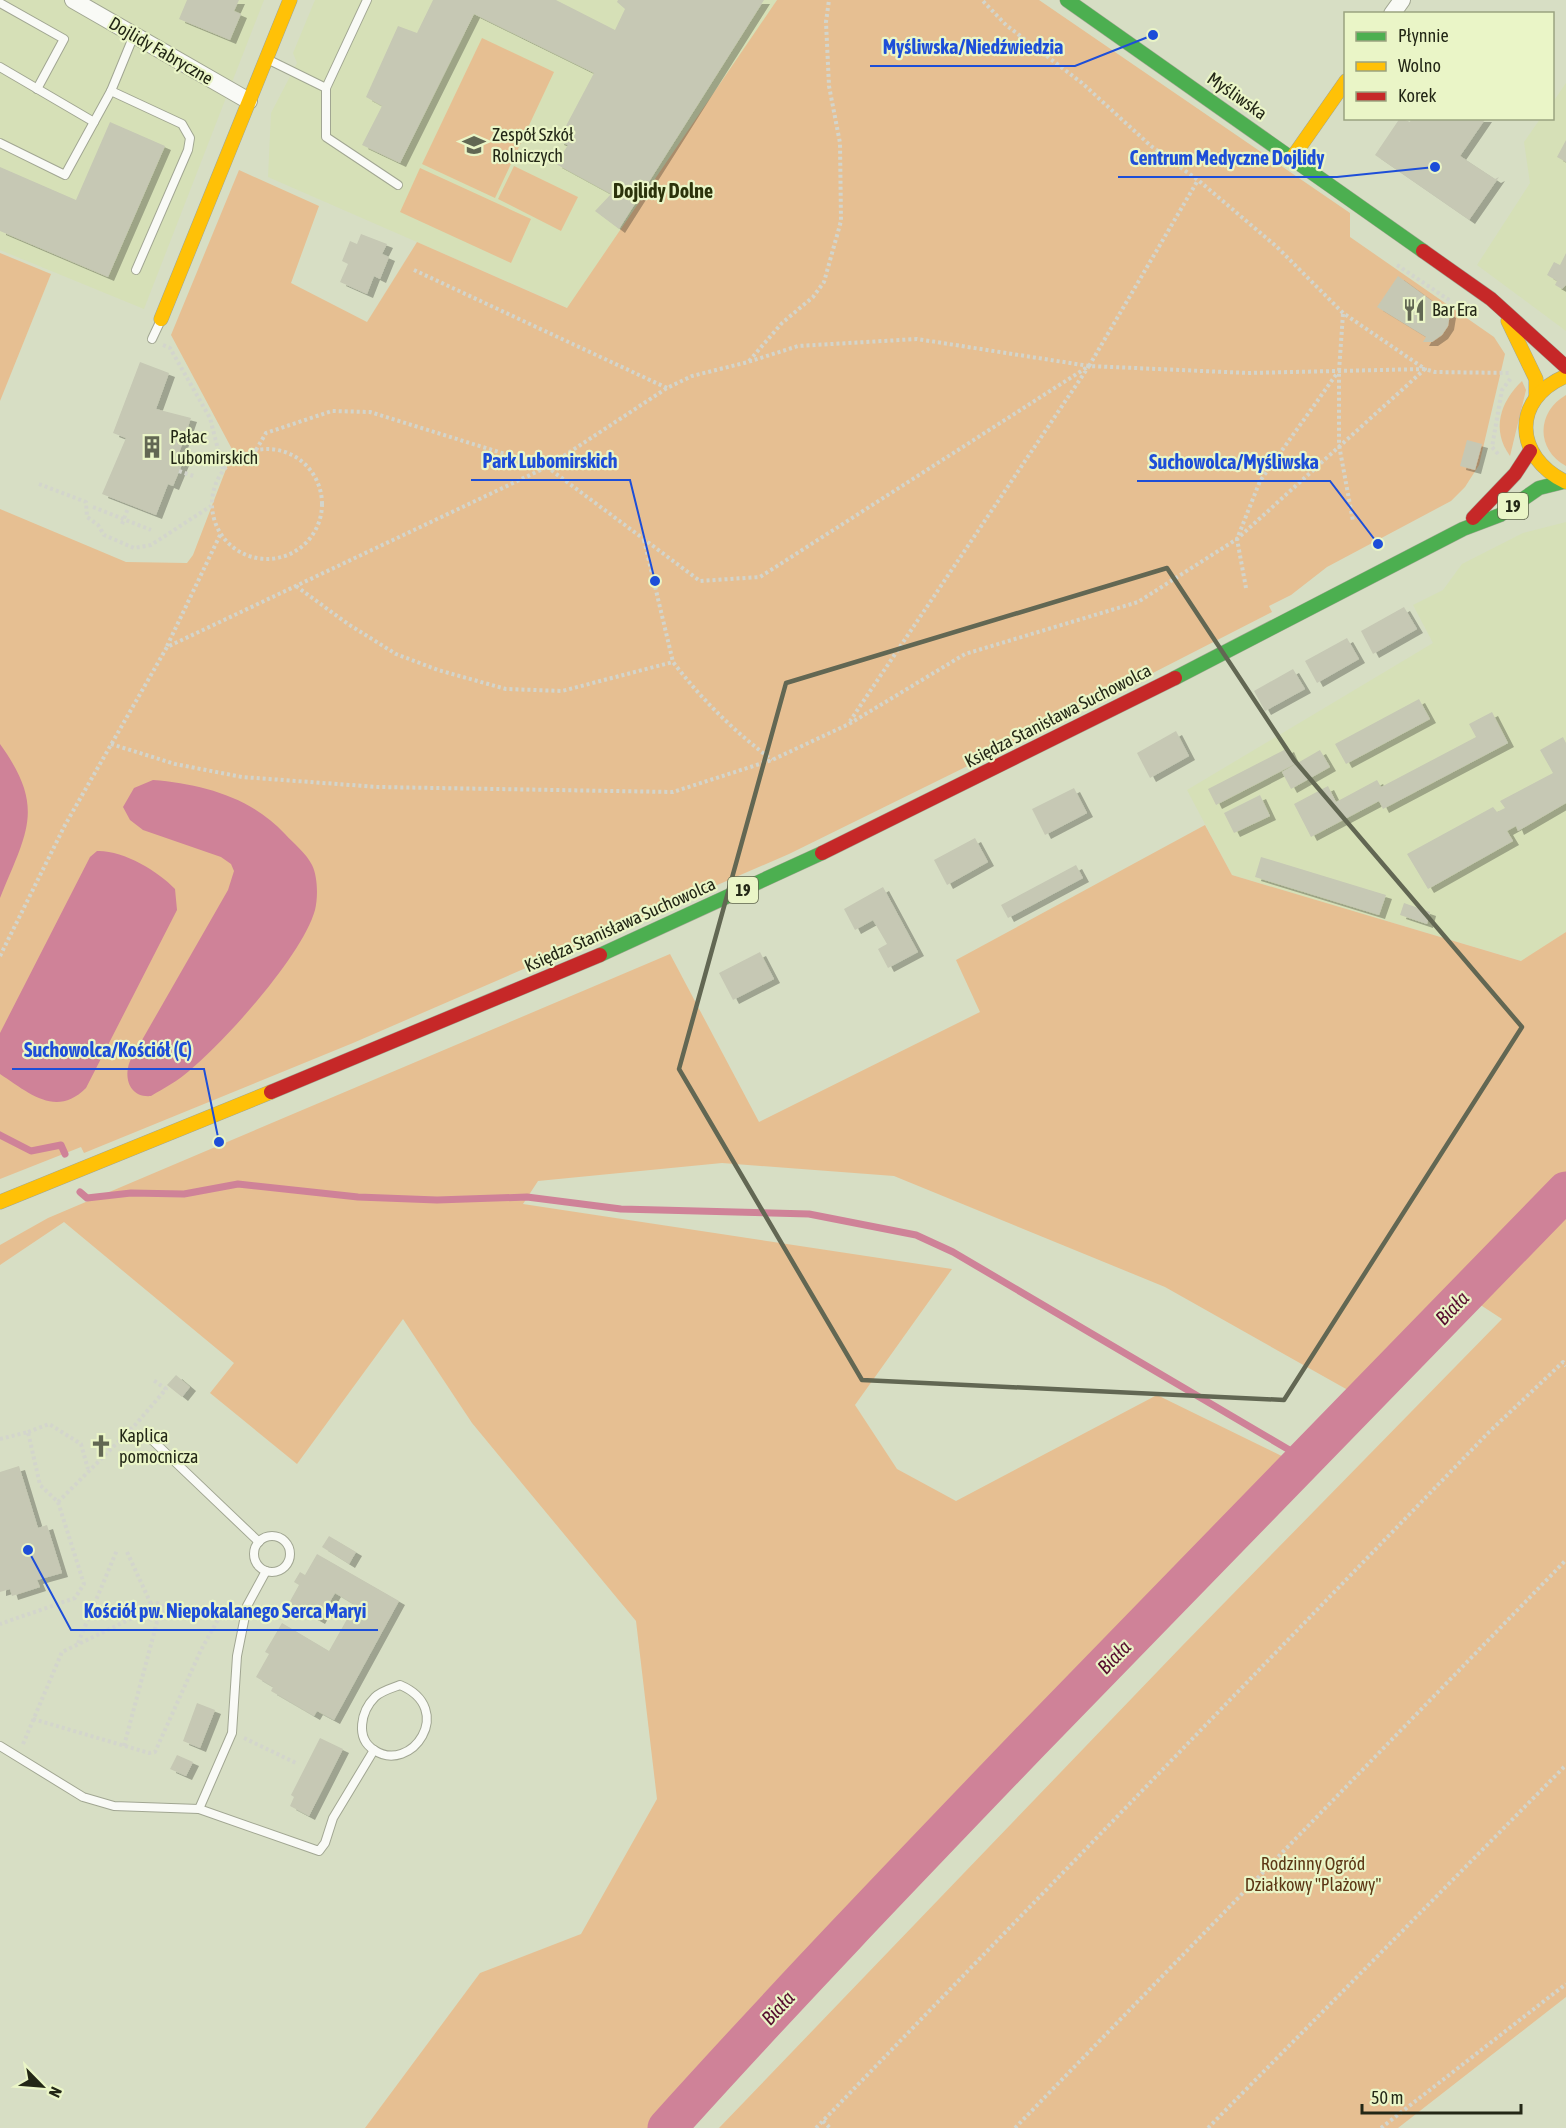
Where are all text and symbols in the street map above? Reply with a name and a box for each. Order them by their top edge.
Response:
street label: Dojlidy Fabryczne [106,12,217,89]
legend [1344,12,1554,120]
text: Płynnie [1398,25,1449,46]
callout: Myśliwska/Niedźwiedzia [870,28,1075,66]
text: Myśliwska/Niedźwiedzia [883,35,1063,58]
text: Wolno [1398,55,1441,76]
street label: Myśliwska [1203,67,1271,124]
text: Korek [1398,85,1436,106]
place label: Zespół Szkół Rolniczych [492,124,574,166]
school or university icon: Zespół Szkół Rolniczych [461,132,487,158]
callout: Centrum Medyczne Dojlidy [1118,139,1337,177]
text: Centrum Medyczne Dojlidy [1129,146,1325,169]
district label: Dojlidy Dolne [613,179,713,202]
restaurant icon: Bar Era [1401,297,1427,323]
place label: Bar Era [1432,299,1478,320]
place label: Pałac Lubomirskich [170,426,258,468]
building icon: Pałac Lubomirskich [139,434,165,460]
callout: Park Lubomirskich [471,442,630,480]
callout: Suchowolca/Myśliwska [1137,443,1330,481]
text: Park Lubomirskich [483,449,617,472]
text: Suchowolca/Myśliwska [1149,450,1319,473]
road number: 19 [1498,493,1528,519]
street label: Księdza Stanisława Suchowolca [961,659,1155,772]
street label: Księdza Stanisława Suchowolca [521,873,718,976]
road number: 19 [728,877,758,903]
callout: Suchowolca/Kościół (C) [12,1031,204,1069]
text: Suchowolca/Kościół (C) [24,1038,192,1061]
water label: Biała [1430,1286,1473,1329]
place label: Kaplica pomocnicza [119,1425,198,1467]
church icon: Kaplica pomocnicza [88,1433,114,1459]
callout: Kościół pw. Niepokalanego Serca Maryi [71,1592,378,1630]
text: Kościół pw. Niepokalanego Serca Maryi [84,1599,366,1622]
water label: Biała [1092,1635,1135,1678]
park label: Rodzinny Ogród Działkowy "Plażowy" [1245,1853,1382,1895]
water label: Biała [756,1986,799,2029]
north arrow [12,2056,72,2116]
scale bar [1362,2077,1521,2115]
text: N [45,2084,66,2100]
text: 50 m [1371,2087,1403,2108]

